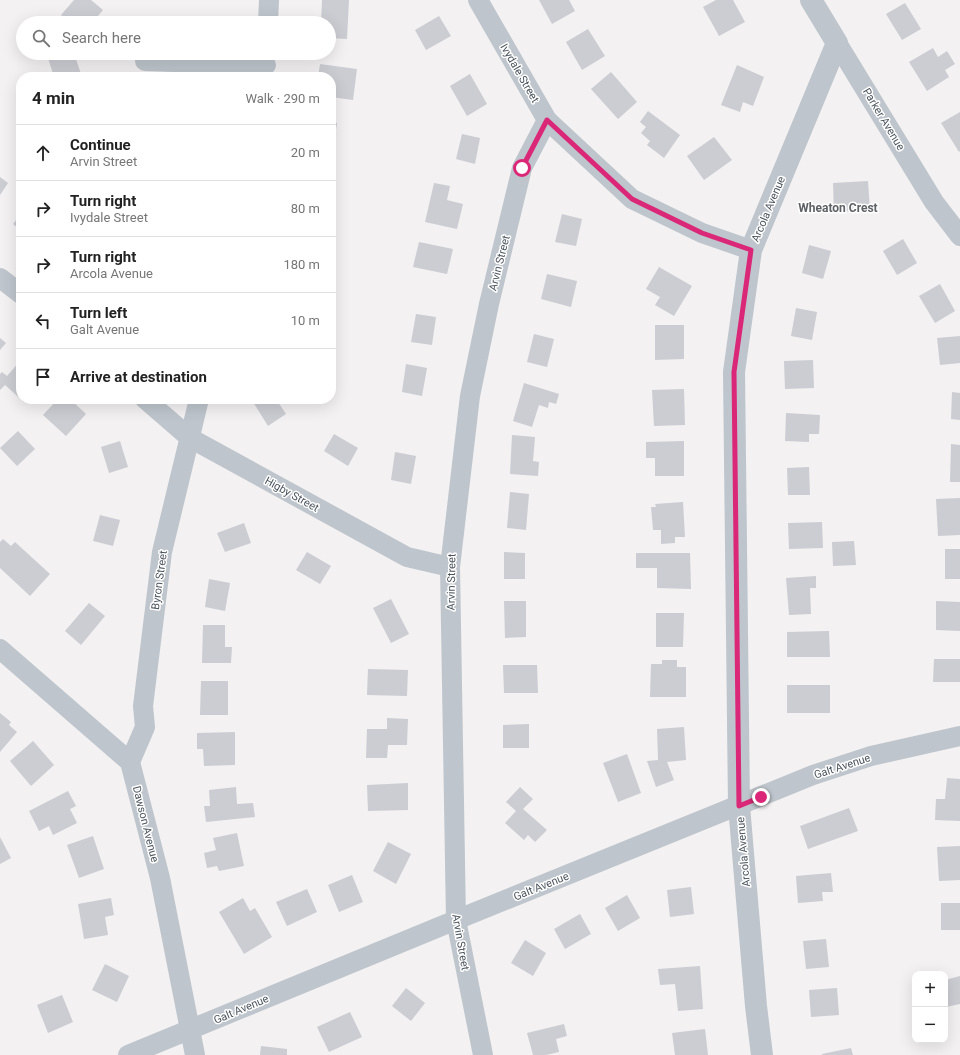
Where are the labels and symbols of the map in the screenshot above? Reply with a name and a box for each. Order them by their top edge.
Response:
street label: Ivydale Street [497,41,542,105]
street label: Parker Avenue [860,86,907,153]
route start [513,159,531,177]
street label: Arcola Avenue [749,174,788,244]
district label: Wheaton Crest [798,201,878,215]
street label: Arvin Street [486,234,513,292]
street label: Higby Street [262,474,321,515]
street label: Byron Street [149,549,170,611]
street label: Arvin Street [445,553,459,611]
street label: Galt Avenue [812,751,872,782]
street label: Dawson Avenue [130,785,161,864]
route end [752,788,770,806]
street label: Arcola Avenue [734,816,753,887]
street label: Galt Avenue [512,869,571,903]
street label: Arvin Street [449,913,472,972]
street label: Galt Avenue [212,992,271,1027]

